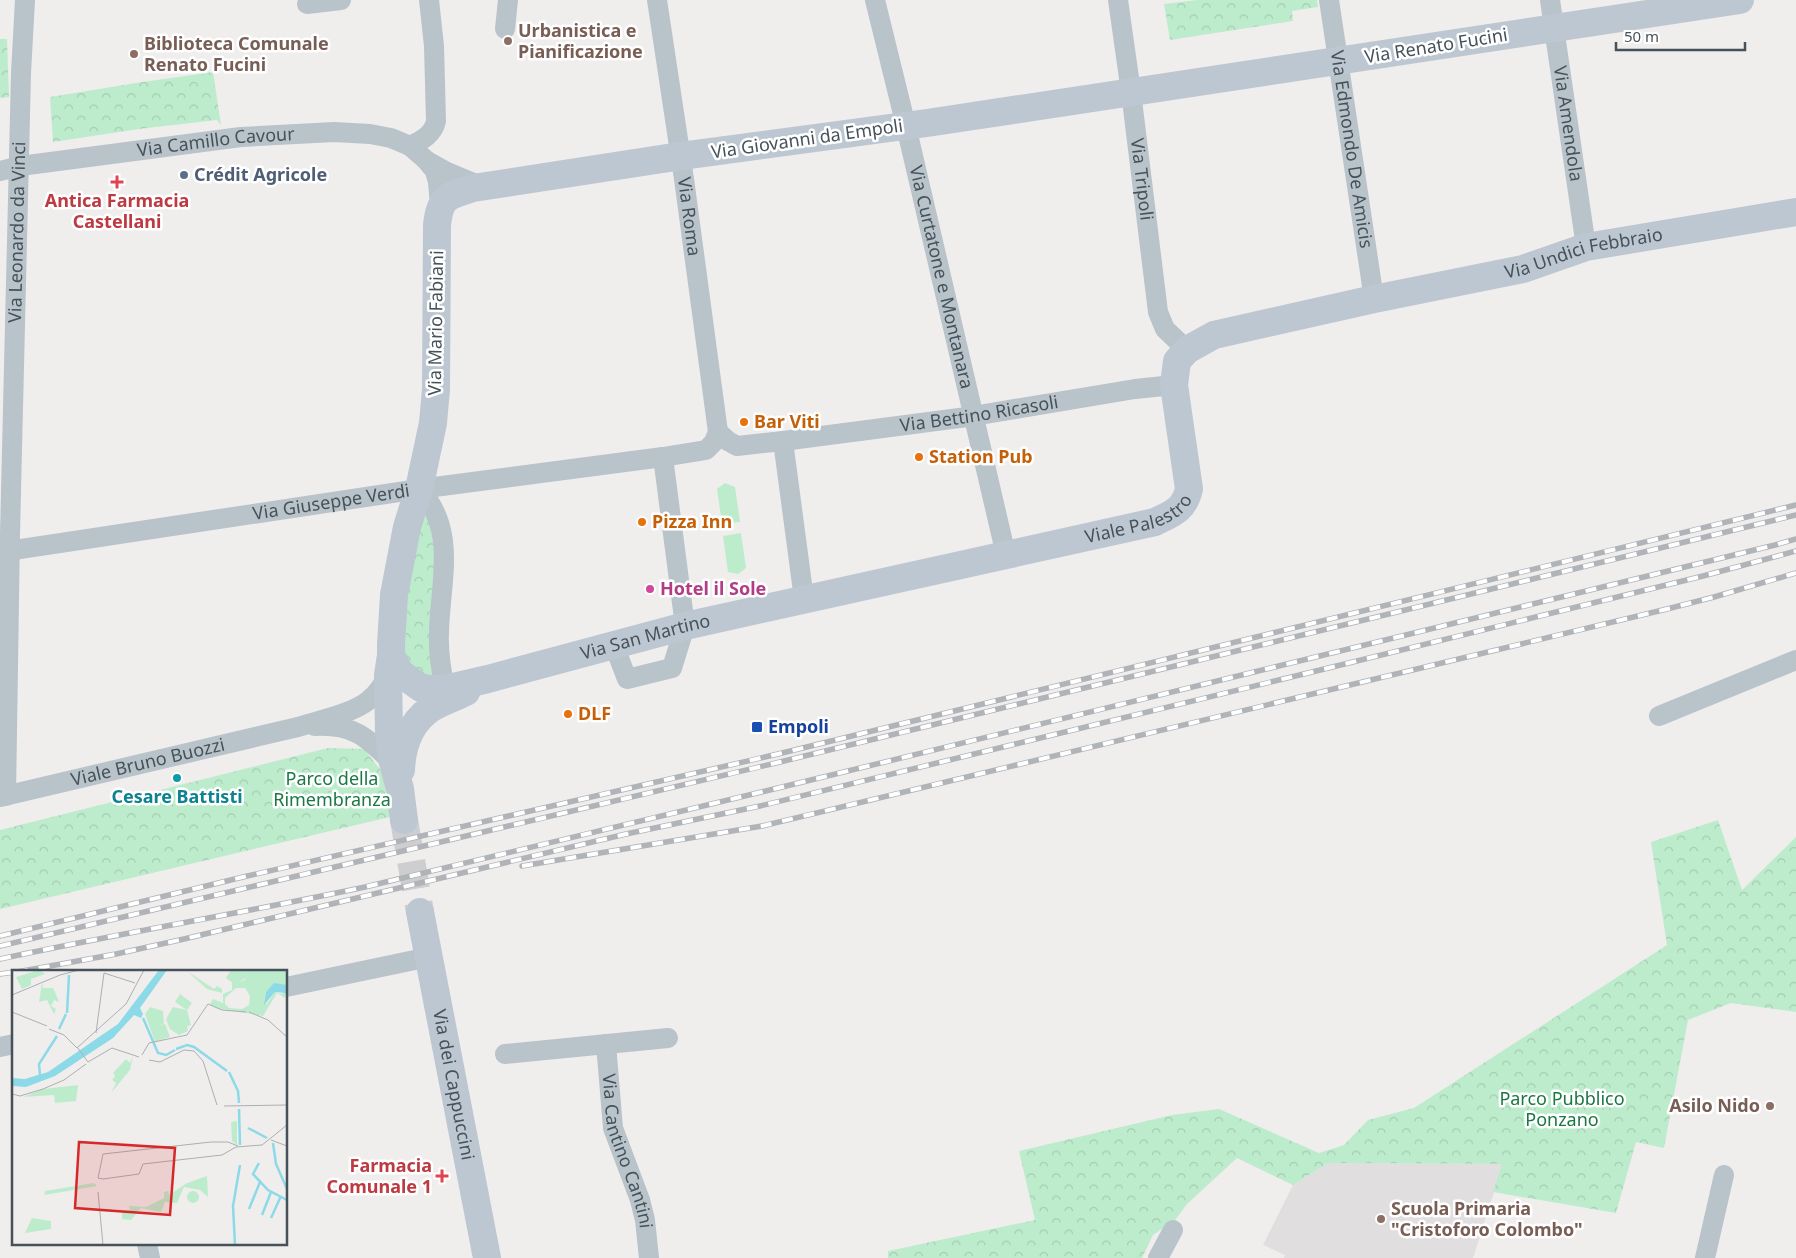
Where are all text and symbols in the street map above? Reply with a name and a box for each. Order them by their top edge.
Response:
place label: Urbanistica e Pianificazione [518,18,643,63]
scale bar [1616,20,1745,52]
street label: Via Renato Fucini [1363,22,1509,68]
text: 50 m [1624,26,1659,46]
place label: Biblioteca Comunale Renato Fucini [144,31,329,76]
marker: Urbanistica e Pianificazione [502,35,514,47]
marker: Biblioteca Comunale Renato Fucini [128,48,140,60]
street label: Via Edmondo De Amicis [1326,49,1379,250]
street label: Via Amendola [1549,64,1589,183]
street label: Via Giovanni da Empoli [710,113,904,163]
street label: Via Camillo Cavour [136,121,296,162]
street label: Via Tripoli [1126,137,1160,222]
street label: Via Leonardo da Vinci [2,141,30,323]
place label: Crédit Agricole [194,162,327,186]
street label: Via Curtatone e Montanara [905,163,980,391]
marker: Crédit Agricole [178,169,190,181]
marker: Antica Farmacia Castellani [111,176,123,188]
street label: Via Roma [673,176,707,257]
place label: Antica Farmacia Castellani [45,188,189,233]
street label: Via Undici Febbraio [1502,221,1664,283]
street label: Via Mario Fabiani [422,250,448,396]
street label: Via Bettino Ricasoli [898,389,1060,437]
place label: Bar Viti [754,409,820,433]
marker: Bar Viti [738,416,750,428]
place label: Station Pub [929,444,1033,468]
marker: Station Pub [913,451,925,463]
street label: Via Giuseppe Verdi [251,478,411,525]
street label: Viale Palestro [1082,490,1197,548]
place label: Pizza Inn [652,509,732,533]
marker: Pizza Inn [636,516,648,528]
place label: Hotel il Sole [660,576,766,600]
marker: Hotel il Sole [644,583,656,595]
street label: Via San Martino [578,608,712,665]
place label: DLF [578,701,611,725]
marker: DLF [562,708,574,720]
place label: Empoli [768,714,829,738]
marker: Empoli [750,720,764,734]
street label: Viale Bruno Buozzi [68,732,227,791]
park label: Parco della Rimembranza [273,766,391,811]
marker: Cesare Battisti [171,772,183,784]
place label: Cesare Battisti [111,784,243,808]
inset map [12,970,288,1246]
street label: Via dei Cappuccini [428,1007,481,1162]
street label: Via Cantino Cantini [598,1073,659,1229]
park label: Parco Pubblico Ponzano [1499,1086,1625,1131]
place label: Asilo Nido [1669,1093,1760,1117]
marker: Asilo Nido [1764,1100,1776,1112]
place label: Farmacia Comunale 1 [326,1153,432,1198]
marker: Farmacia Comunale 1 [436,1170,448,1182]
place label: Scuola Primaria "Cristoforo Colombo" [1391,1196,1583,1241]
marker: Scuola Primaria "Cristoforo Colombo" [1375,1213,1387,1225]

